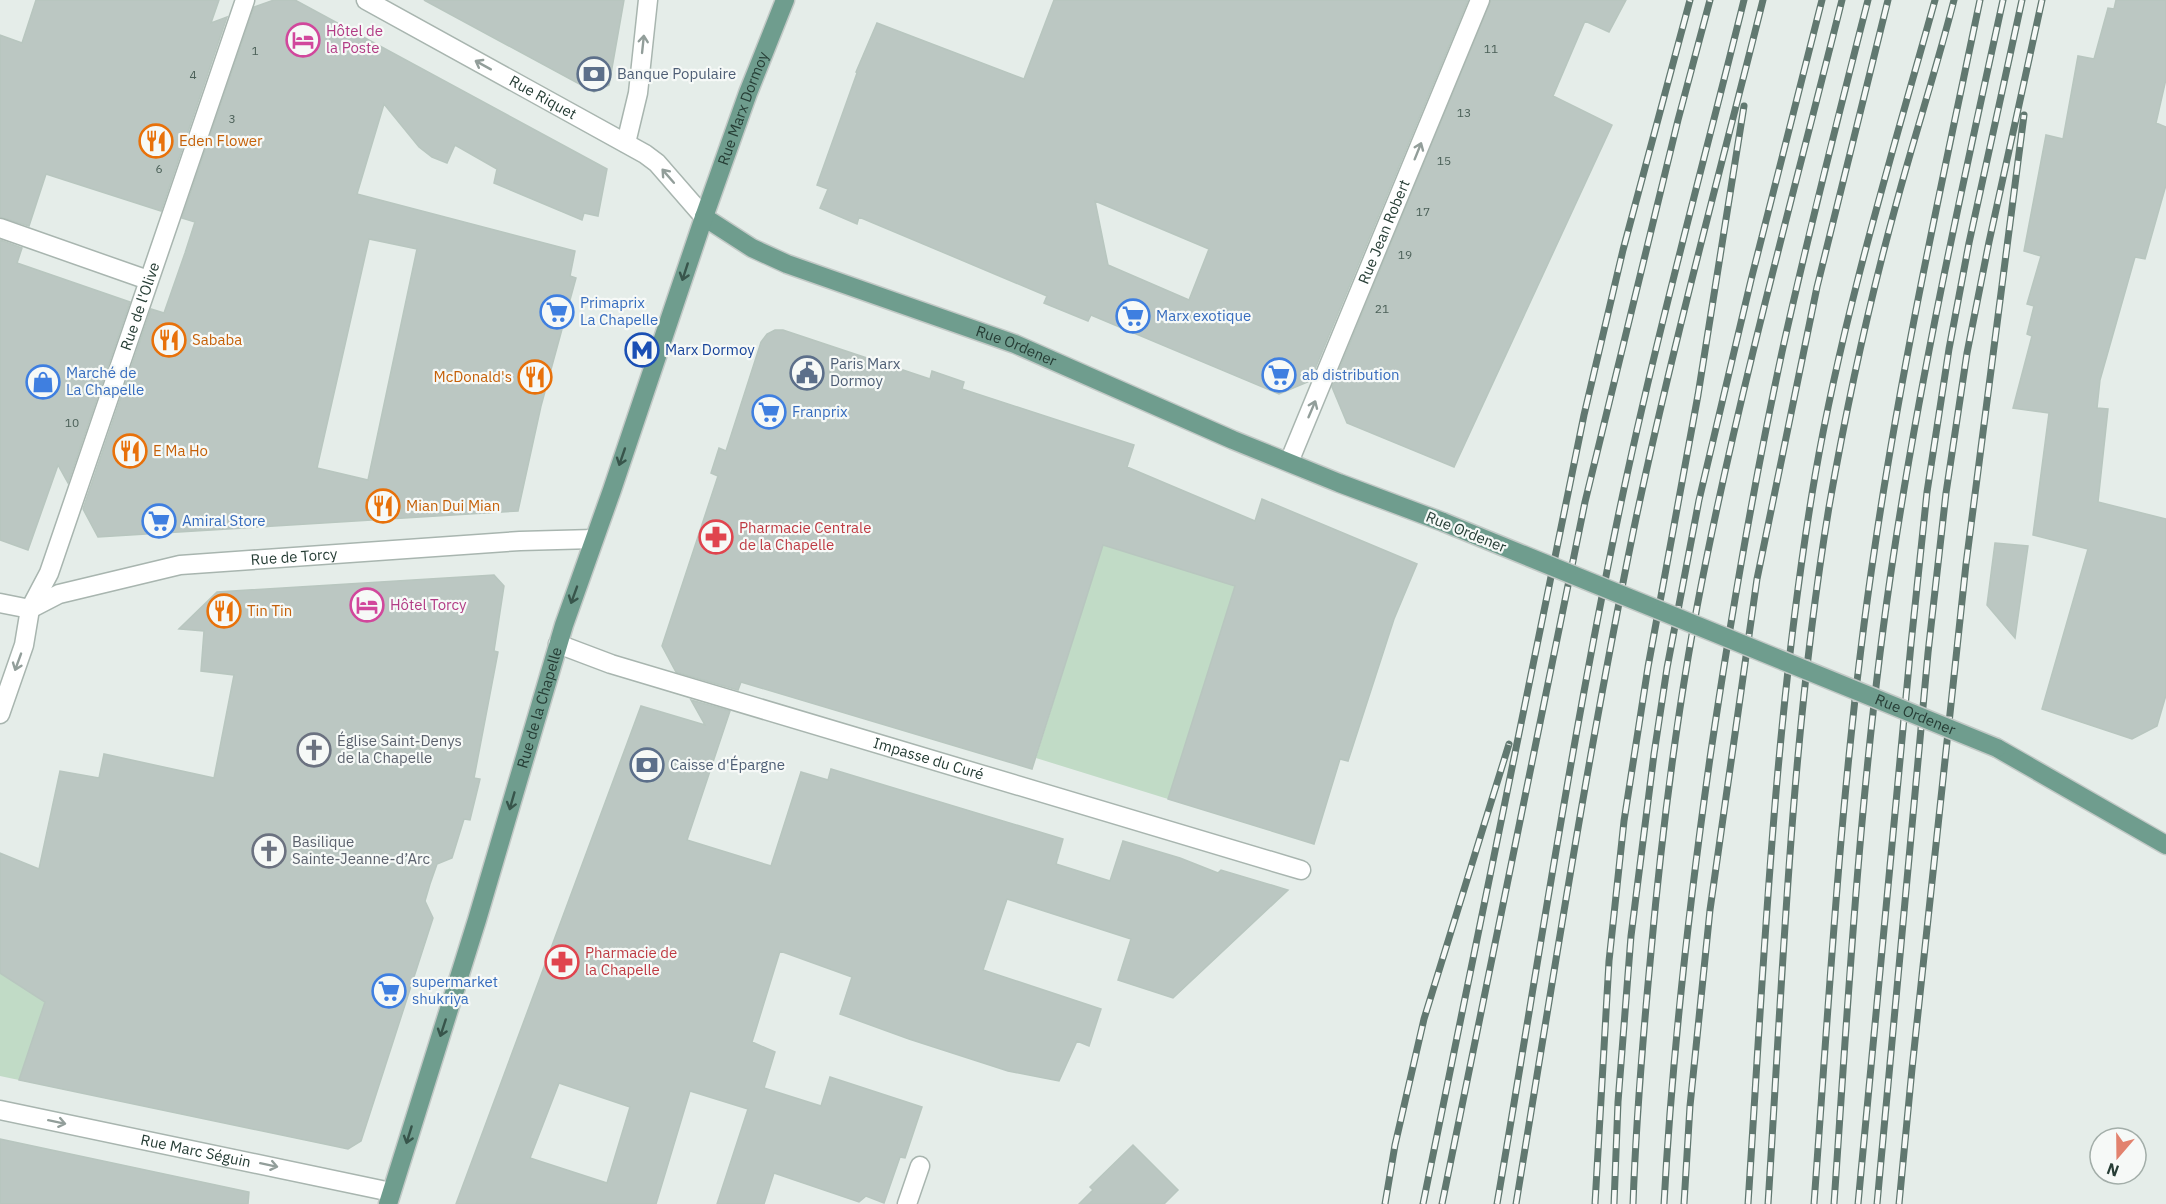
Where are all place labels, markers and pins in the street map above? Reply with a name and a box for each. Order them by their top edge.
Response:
place label: Hôtel de la Poste [326,21,383,57]
hotel icon: Hôtel de la Poste [285,22,321,58]
bank icon: Banque Populaire [576,56,612,92]
place label: Banque Populaire [617,64,736,83]
restaurant icon: Eden Flower [138,123,174,159]
place label: Eden Flower [179,131,263,150]
place label: Primaprix La Chapelle [580,293,658,329]
supermarket icon: Primaprix La Chapelle [539,294,575,330]
supermarket icon: Marx exotique [1115,298,1151,334]
place label: Marx exotique [1156,306,1251,325]
restaurant icon: Sababa [151,322,187,358]
place label: Sababa [192,330,242,349]
metro station icon: Marx Dormoy [624,332,660,368]
place label: Marx Dormoy [665,340,755,359]
place label: Paris Marx Dormoy [830,354,901,390]
public building icon: Paris Marx Dormoy [789,355,825,391]
supermarket icon: ab distribution [1261,357,1297,393]
restaurant icon: McDonald's [517,359,553,395]
place label: Marché de La Chapelle [66,363,144,399]
shop icon: Marché de La Chapelle [25,364,61,400]
place label: ab distribution [1302,365,1400,384]
place label: McDonald's [434,367,512,386]
supermarket icon: Franprix [751,394,787,430]
place label: Franprix [792,402,848,421]
restaurant icon: E Ma Ho [112,433,148,469]
place label: E Ma Ho [153,441,208,460]
restaurant icon: Mian Dui Mian [365,488,401,524]
place label: Mian Dui Mian [406,496,500,515]
supermarket icon: Amiral Store [141,503,177,539]
place label: Amiral Store [182,511,266,530]
place label: Pharmacie Centrale de la Chapelle [739,518,871,554]
pharmacy icon: Pharmacie Centrale de la Chapelle [698,519,734,555]
hotel icon: Hôtel Torcy [349,587,385,623]
restaurant icon: Tin Tin [206,593,242,629]
place label: Hôtel Torcy [390,595,467,614]
place label: Tin Tin [247,601,292,620]
place label: Église Saint-Denys de la Chapelle [337,731,462,767]
church icon: Église Saint-Denys de la Chapelle [296,732,332,768]
bank icon: Caisse d'Épargne [629,747,665,783]
place label: Caisse d'Épargne [670,755,785,774]
place label: Basilique Sainte-Jeanne-d’Arc [292,832,431,868]
church icon: Basilique Sainte-Jeanne-d’Arc [251,833,287,869]
place label: Pharmacie de la Chapelle [585,943,677,979]
pharmacy icon: Pharmacie de la Chapelle [544,944,580,980]
place label: supermarket shukriya [412,972,498,1008]
supermarket icon: supermarket shukriya [371,973,407,1009]

